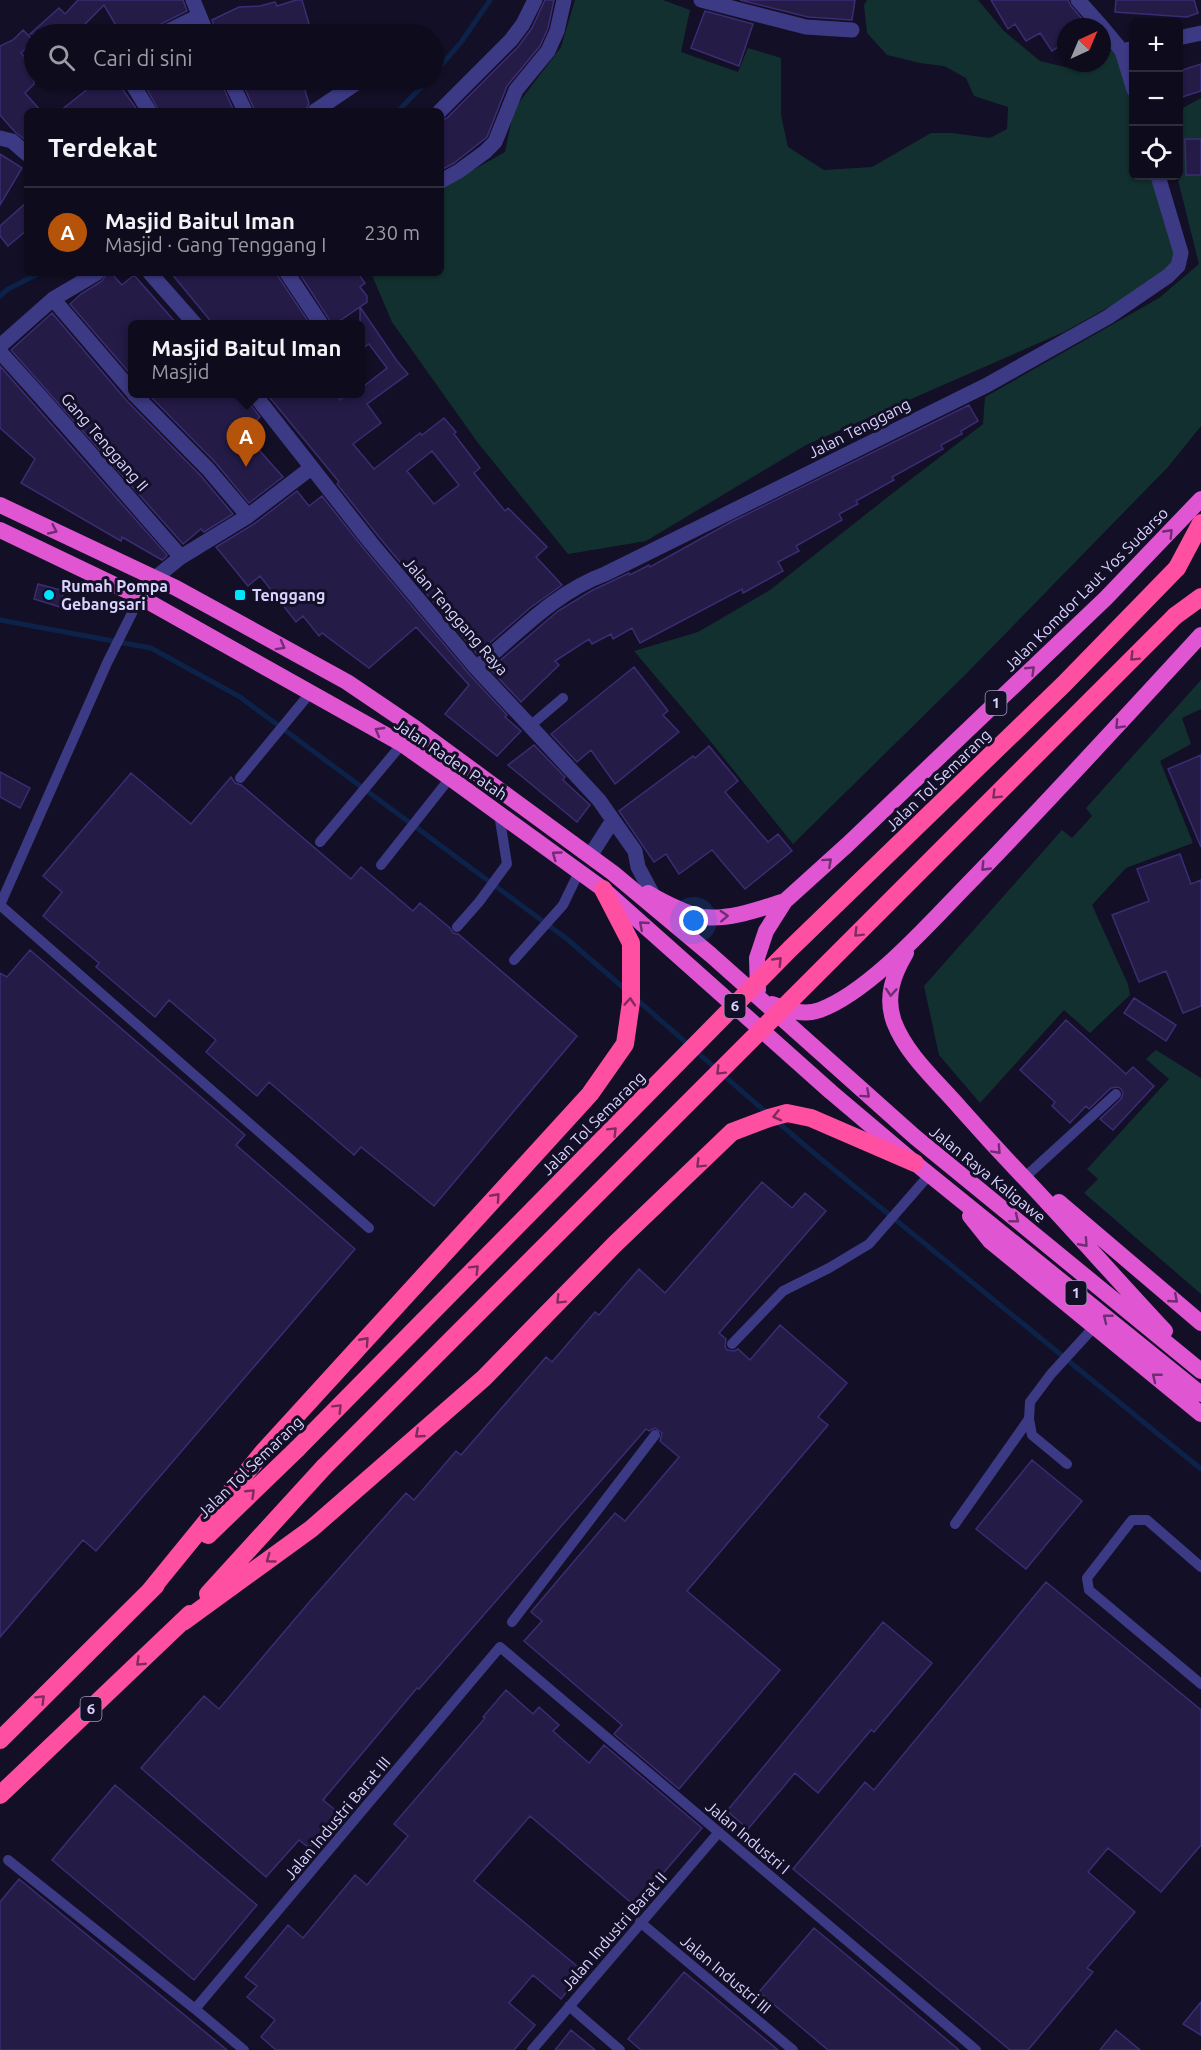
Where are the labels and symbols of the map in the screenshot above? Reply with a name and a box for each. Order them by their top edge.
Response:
north arrow [1057,18,1111,72]
street label: Gang Tenggang II [58,389,152,495]
street label: Jalan Tenggang [805,394,913,462]
pin: A [226,418,266,467]
street label: Jalan Komdor Laut Yos Sudarso [1000,503,1172,675]
one-way arrow [46,523,57,535]
one-way arrow [1162,529,1173,539]
street label: Jalan Tenggang Raya [400,553,512,679]
place label: Rumah Pompa Gebangsari [61,577,168,613]
place label: Tenggang [252,586,325,604]
marker: Rumah Pompa Gebangsari [42,588,56,602]
marker: Tenggang [233,588,247,602]
one-way arrow [275,639,286,650]
one-way arrow [1130,650,1140,661]
one-way arrow [1024,666,1034,677]
road number: 1 [986,691,1006,715]
street label: Jalan Raden Patah [391,715,511,803]
one-way arrow [1115,718,1126,729]
street label: Jalan Tol Semarang [882,725,994,835]
one-way arrow [375,727,385,738]
one-way arrow [992,788,1002,799]
one-way arrow [551,851,562,862]
one-way arrow [822,858,832,869]
one-way arrow [981,860,992,870]
your location [679,906,708,935]
one-way arrow [719,910,728,923]
one-way arrow [639,921,650,932]
one-way arrow [854,925,865,936]
one-way arrow [771,958,782,969]
one-way arrow [885,988,898,997]
road number: 6 [724,994,746,1018]
one-way arrow [623,998,636,1007]
one-way arrow [716,1063,727,1074]
street label: Jalan Tol Semarang [538,1068,648,1178]
one-way arrow [859,1087,870,1098]
one-way arrow [772,1108,782,1121]
street label: Jalan Raya Kaligawe [926,1122,1050,1226]
one-way arrow [605,1127,616,1138]
one-way arrow [990,1142,1001,1153]
one-way arrow [696,1157,707,1167]
one-way arrow [489,1193,500,1204]
one-way arrow [1008,1212,1019,1223]
one-way arrow [1077,1236,1088,1246]
one-way arrow [469,1265,479,1276]
road number: 1 [1066,1281,1086,1305]
one-way arrow [557,1292,568,1303]
one-way arrow [1167,1292,1177,1303]
one-way arrow [1102,1314,1113,1325]
one-way arrow [358,1337,369,1348]
one-way arrow [1151,1374,1162,1385]
one-way arrow [331,1404,342,1415]
street label: Jalan Tol Semarang [194,1412,306,1522]
one-way arrow [415,1427,426,1438]
one-way arrow [244,1490,255,1501]
one-way arrow [265,1552,276,1563]
one-way arrow [137,1655,147,1666]
one-way arrow [35,1695,45,1706]
road number: 6 [80,1697,101,1721]
street label: Jalan Industri Barat III [280,1753,394,1883]
street label: Jalan Industri I [702,1797,794,1877]
street label: Jalan Industri Barat II [558,1868,670,1994]
street label: Jalan Industri III [677,1931,775,2017]

